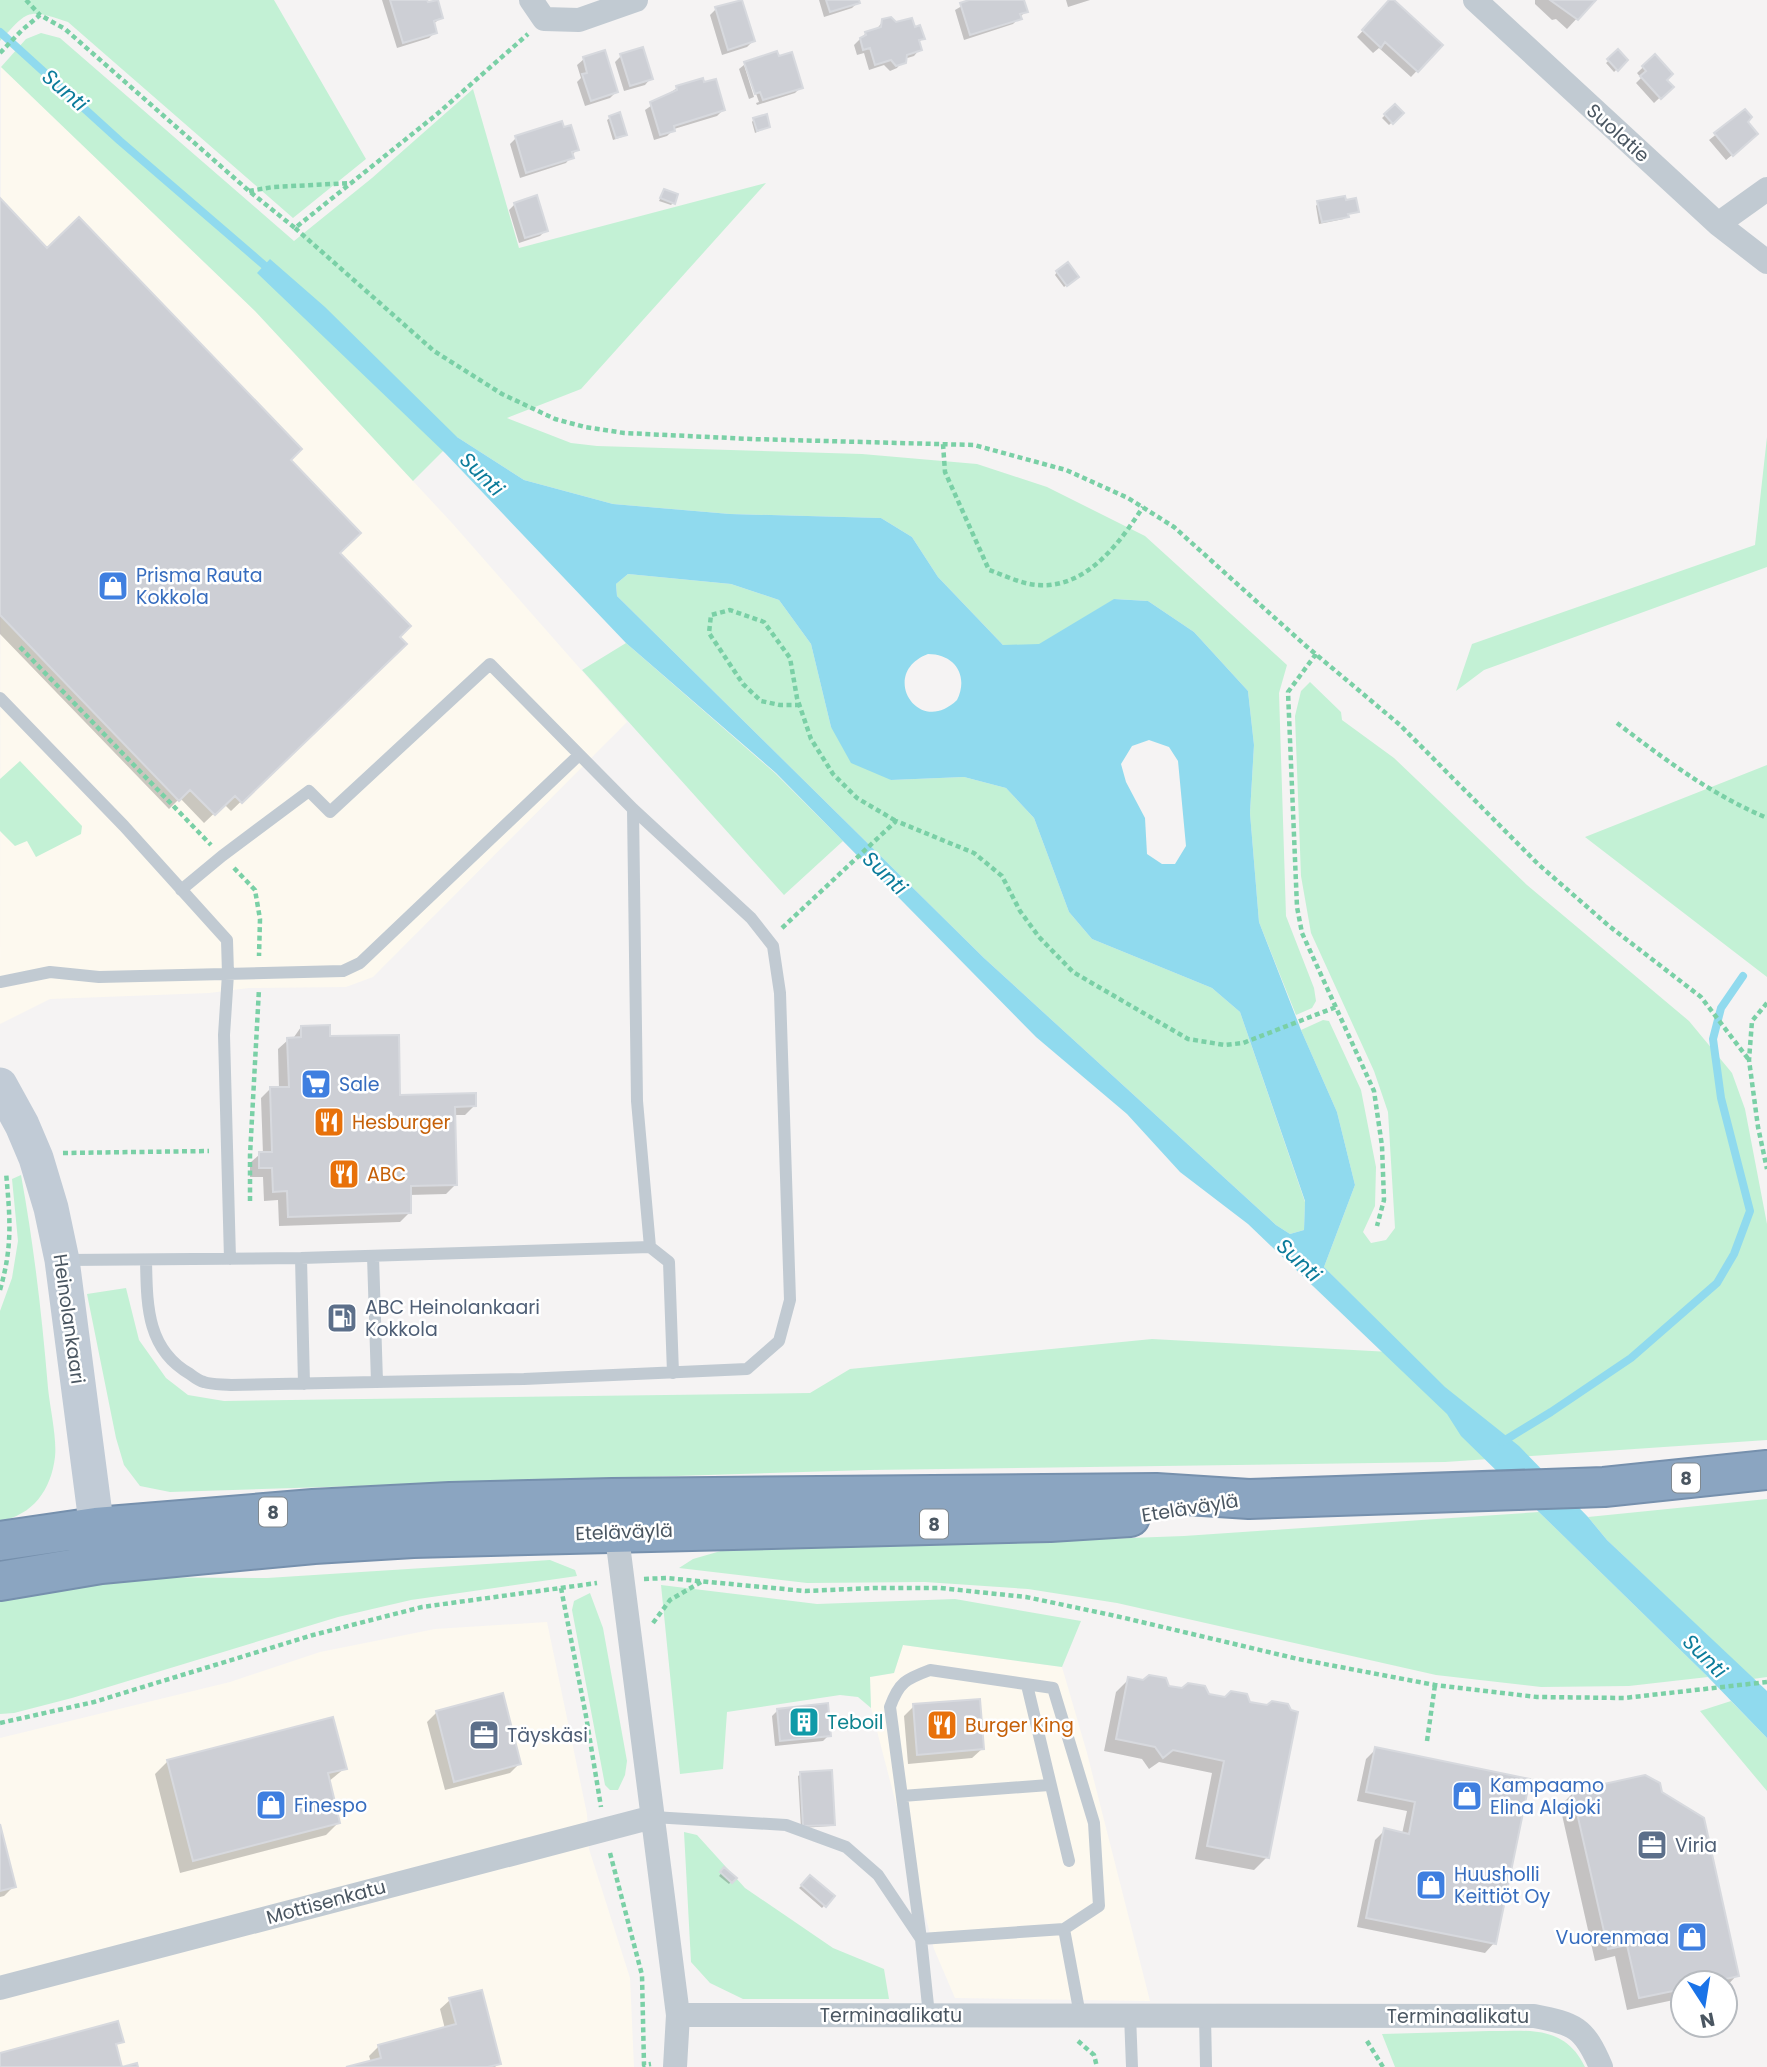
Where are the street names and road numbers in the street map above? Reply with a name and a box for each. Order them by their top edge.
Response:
street label: Suolatie [1581,97,1655,169]
street label: Heinolankaari [47,1252,91,1386]
road number: 8 [1672,1464,1700,1492]
street label: Eteläväylä [1140,1487,1240,1529]
road number: 8 [259,1498,287,1526]
road number: 8 [920,1510,948,1539]
street label: Eteläväylä [575,1517,673,1547]
street label: Mottisenkatu [263,1873,389,1931]
street label: Terminaalikatu [820,2002,962,2029]
street label: Terminaalikatu [1387,2003,1529,2030]

